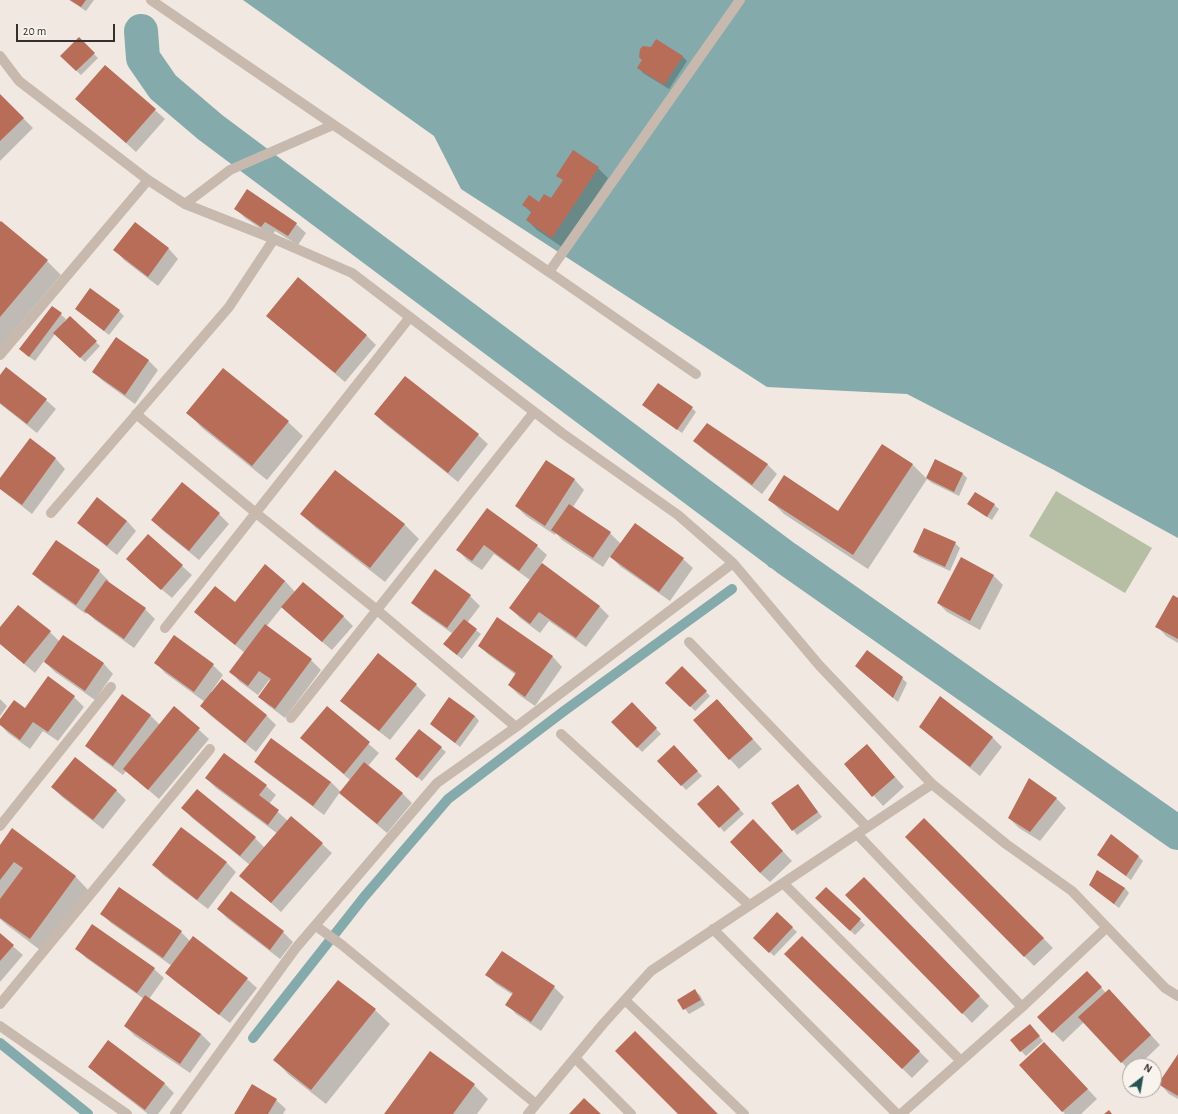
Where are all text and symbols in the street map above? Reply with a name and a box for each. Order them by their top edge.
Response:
scale bar [18,16,117,42]
text: 20 m [23,25,46,37]
north arrow [1122,1058,1162,1098]
text: N [1142,1061,1154,1075]

